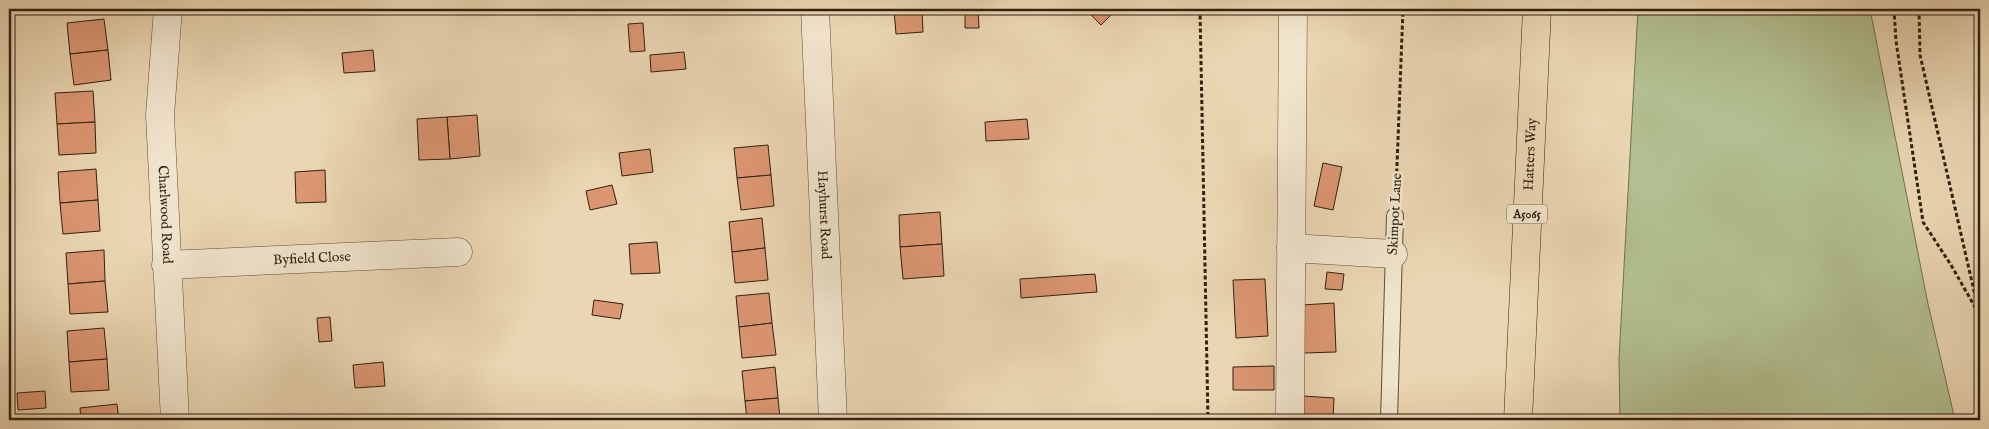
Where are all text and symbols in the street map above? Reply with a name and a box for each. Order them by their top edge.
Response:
street label: Hatters Way [1520,118,1541,191]
street label: Charlwood Road [153,165,176,265]
street label: Hayhurst Road [813,170,835,260]
street label: Skimpot Lane [1384,172,1406,255]
road number: A5065 [1507,204,1547,223]
street label: Byfield Close [273,248,352,269]

